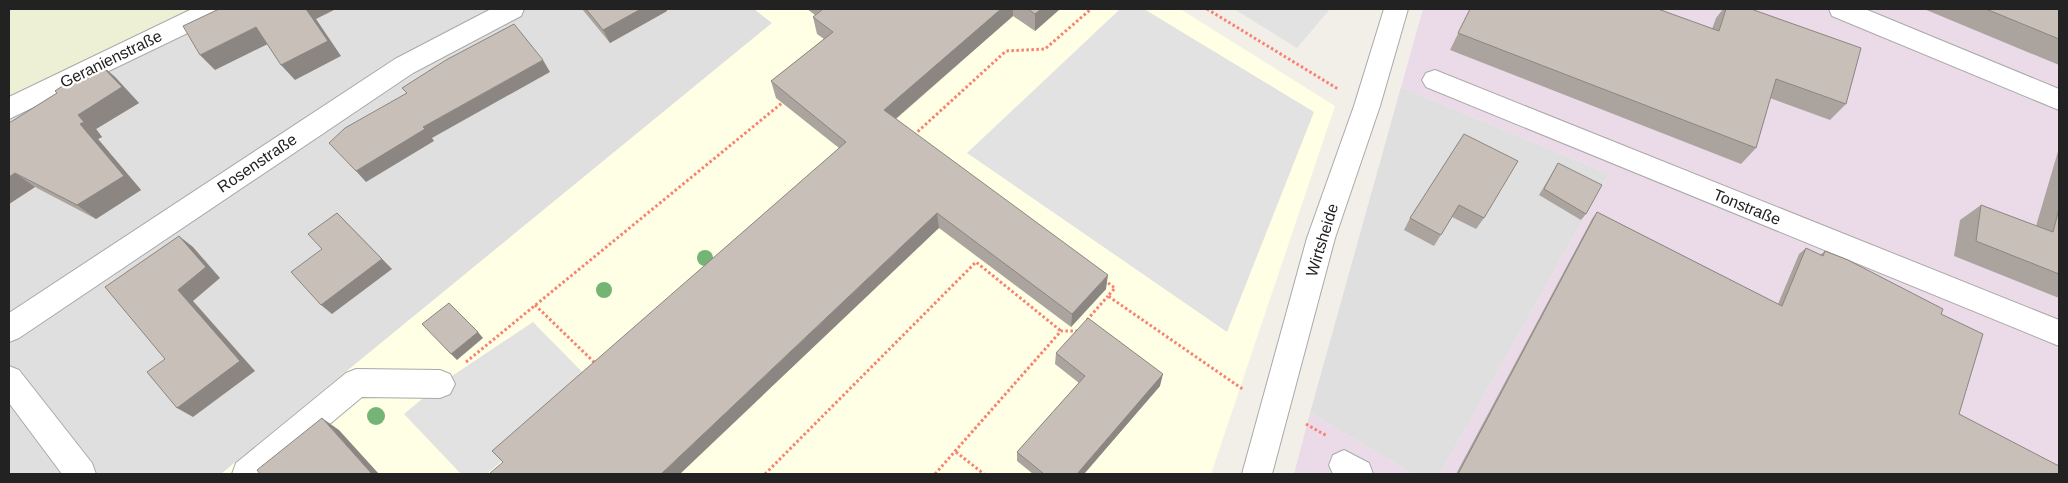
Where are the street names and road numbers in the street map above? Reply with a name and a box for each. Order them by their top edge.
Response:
street label: Geranienstraße [57,27,165,91]
street label: Rosenstraße [214,130,300,196]
street label: Tonstraße [1711,186,1783,228]
street label: Wirtsheide [1303,201,1341,279]

